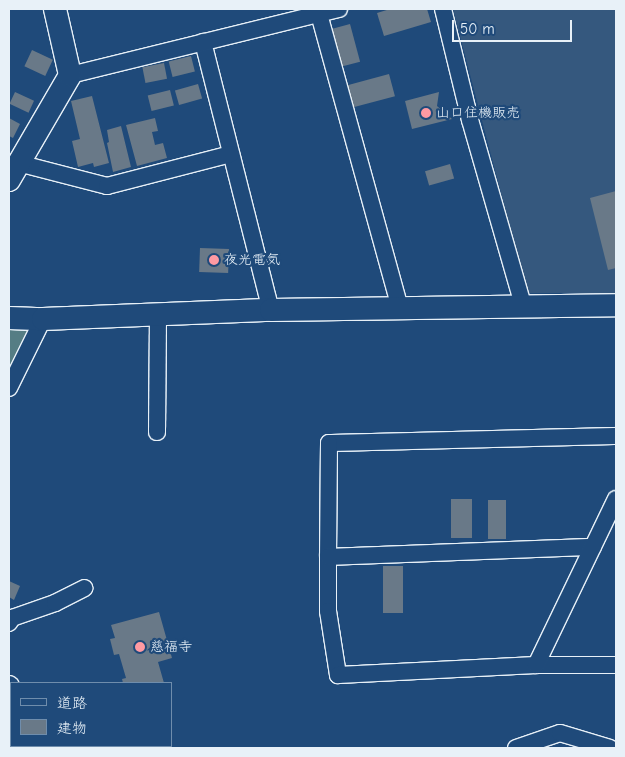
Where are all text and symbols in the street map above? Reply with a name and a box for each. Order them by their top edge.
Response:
scale bar [455,10,575,42]
text: 50 m [460,20,495,38]
place label: 山口住機販売 [436,105,520,121]
marker: 山口住機販売 [420,107,432,119]
place label: 夜光電気 [224,252,280,268]
marker: 夜光電気 [208,254,220,266]
place label: 慈福寺 [150,639,192,655]
marker: 慈福寺 [134,641,146,653]
legend [10,682,172,747]
text: 道路 [57,694,87,712]
text: 建物 [57,719,87,737]

